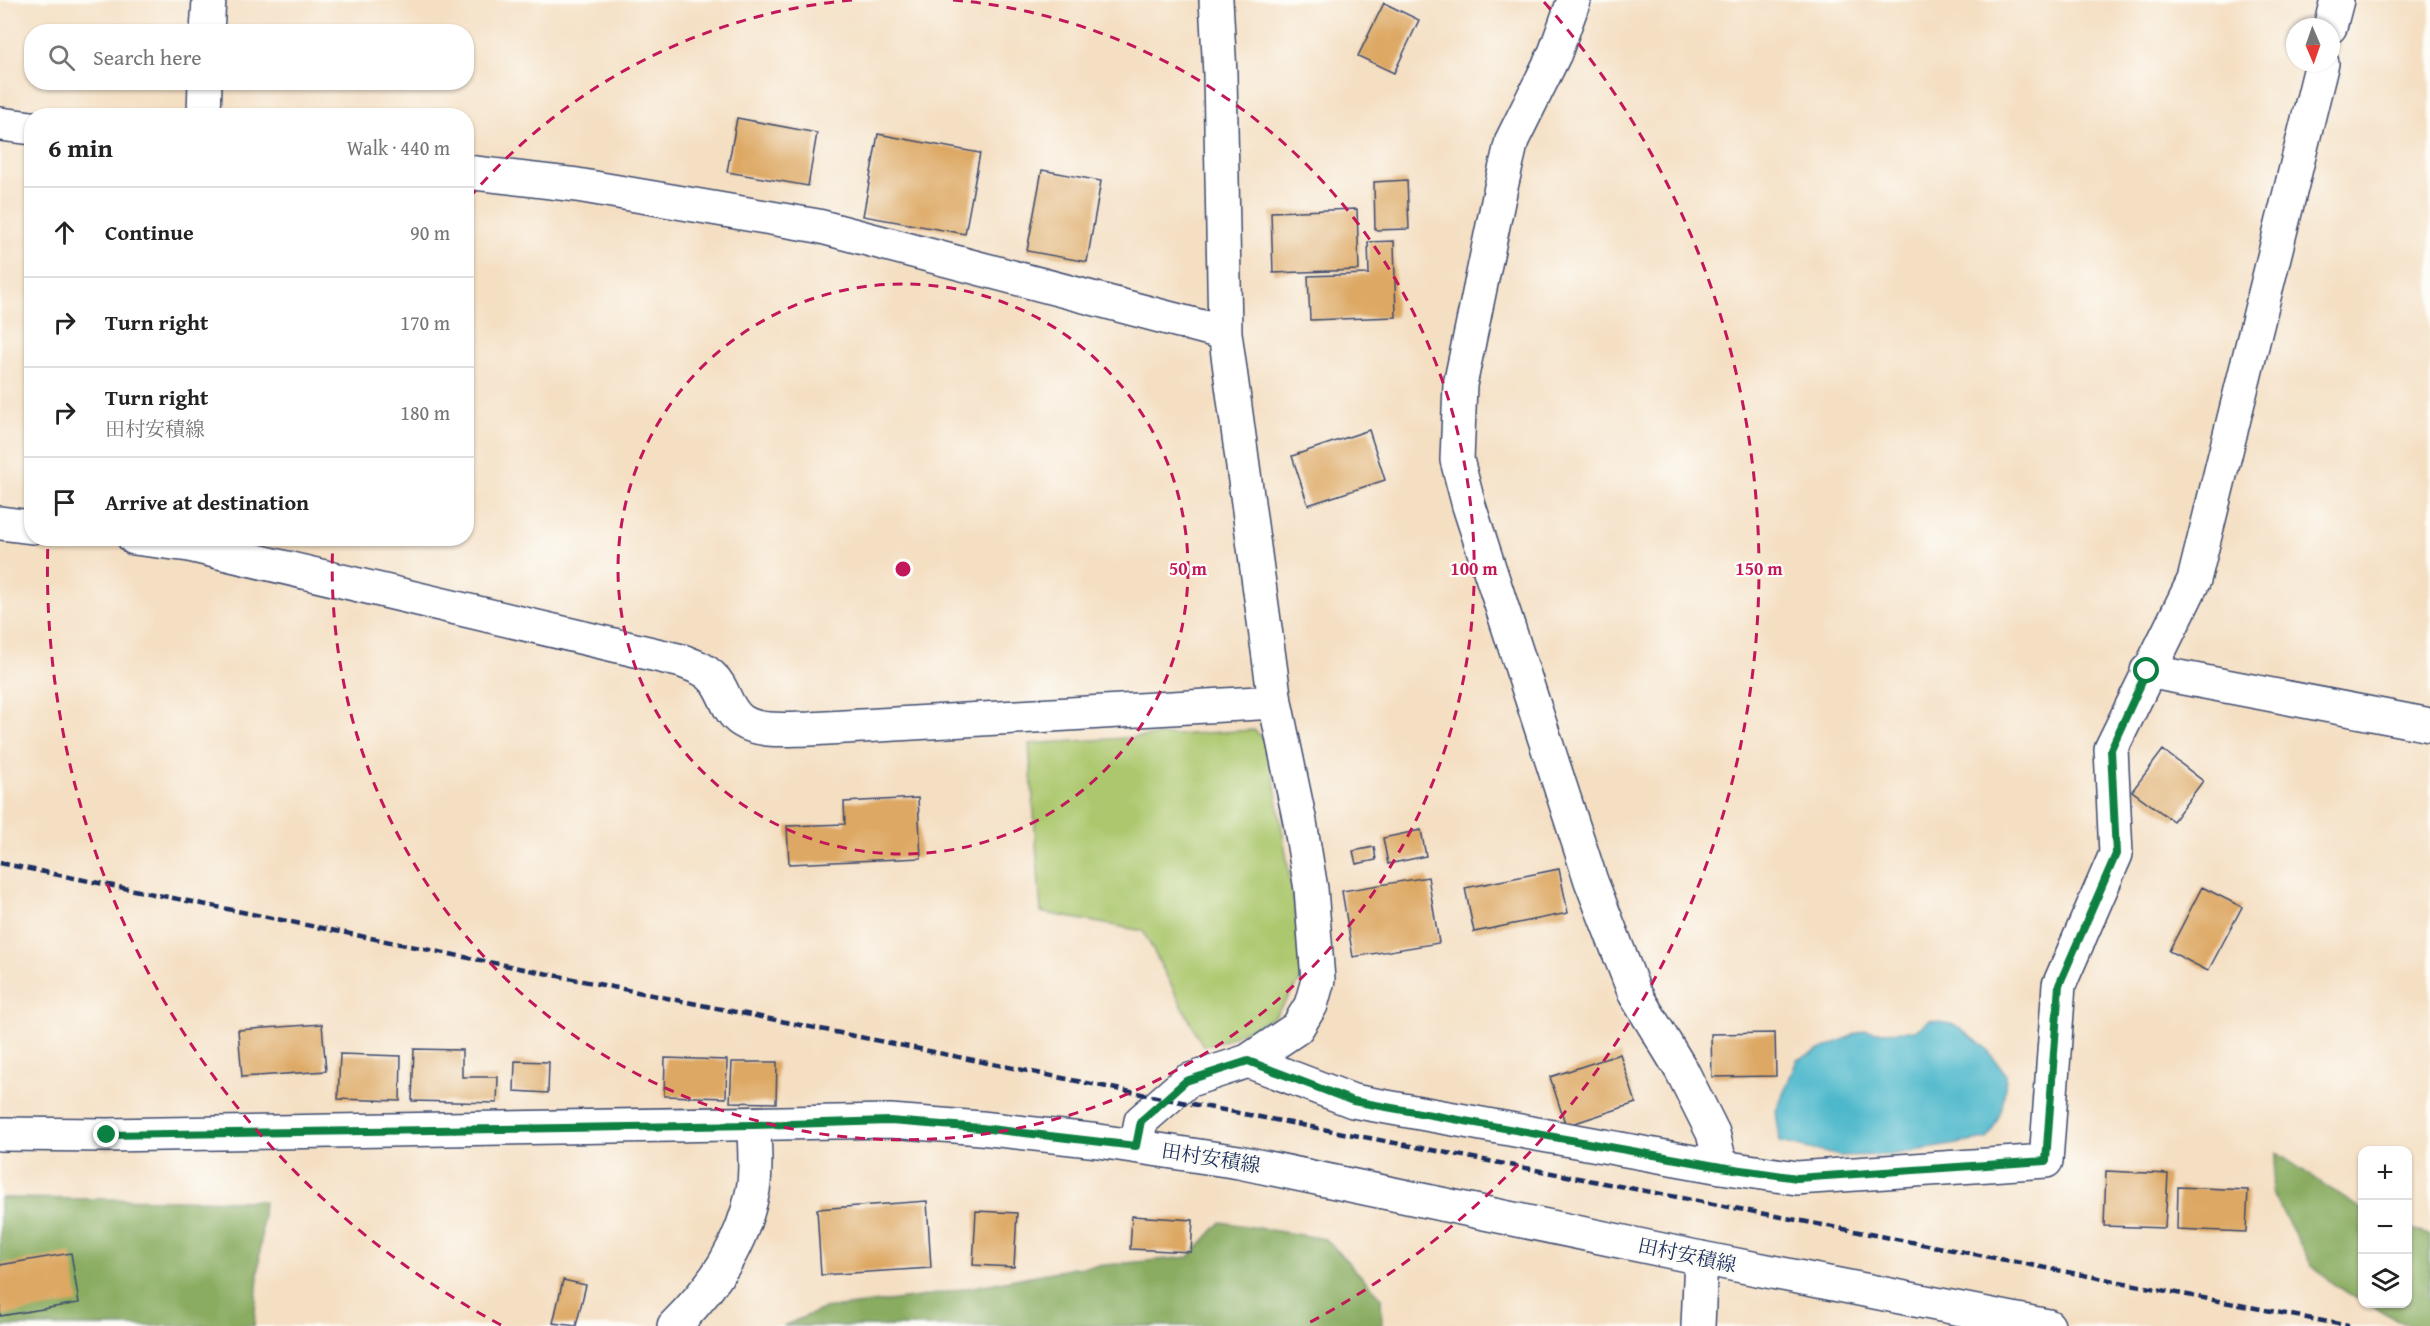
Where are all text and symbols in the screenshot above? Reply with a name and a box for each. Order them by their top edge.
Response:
north arrow [2286,18,2340,72]
search box [24,24,474,90]
icon: search [45,41,78,74]
text: Search here [93,41,202,73]
text: 6 min [48,128,113,167]
text: Walk · 440 m [347,133,450,162]
icon: ahead [48,216,81,249]
text: Continue [105,216,194,248]
text: 90 m [410,218,450,247]
icon: right [48,306,81,339]
text: Turn right [105,306,208,338]
text: 170 m [400,308,450,337]
text: Turn right [105,381,208,413]
icon: right [48,396,81,429]
text: 180 m [400,398,450,427]
text: 田村安積線 [105,414,205,443]
icon: arrive [48,486,81,519]
text: Arrive at destination [105,486,309,518]
text: 50 m [1169,555,1208,582]
text: 100 m [1450,555,1498,582]
text: 150 m [1735,555,1783,582]
centre of rings [893,559,913,579]
route start [2133,657,2159,683]
route end [93,1121,119,1147]
street label: 田村安積線 [1159,1135,1263,1180]
map controls [2358,1146,2412,1308]
button: + [2358,1146,2412,1200]
button: − [2358,1200,2412,1254]
street label: 田村安積線 [1635,1230,1739,1279]
button: layers [2358,1254,2412,1308]

